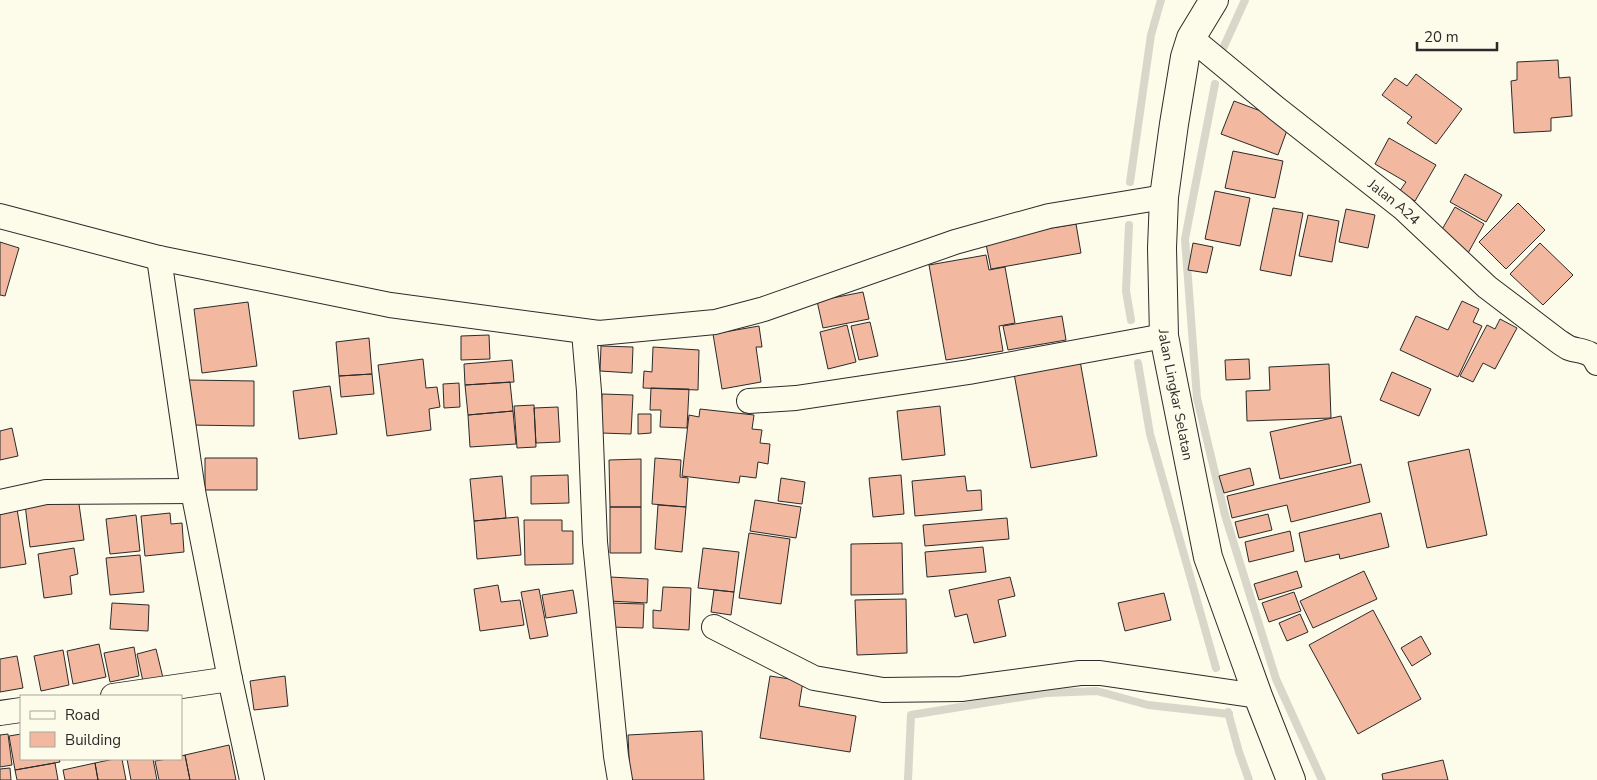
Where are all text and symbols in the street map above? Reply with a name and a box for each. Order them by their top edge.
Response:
scale bar [1417,20,1497,52]
text: 20 m [1424,27,1459,47]
street label: Jalan A24 [1363,174,1424,229]
street label: Jalan Lingkar Selatan [1154,328,1198,462]
legend [20,695,182,760]
text: Road [65,705,100,725]
text: Building [65,730,121,750]

